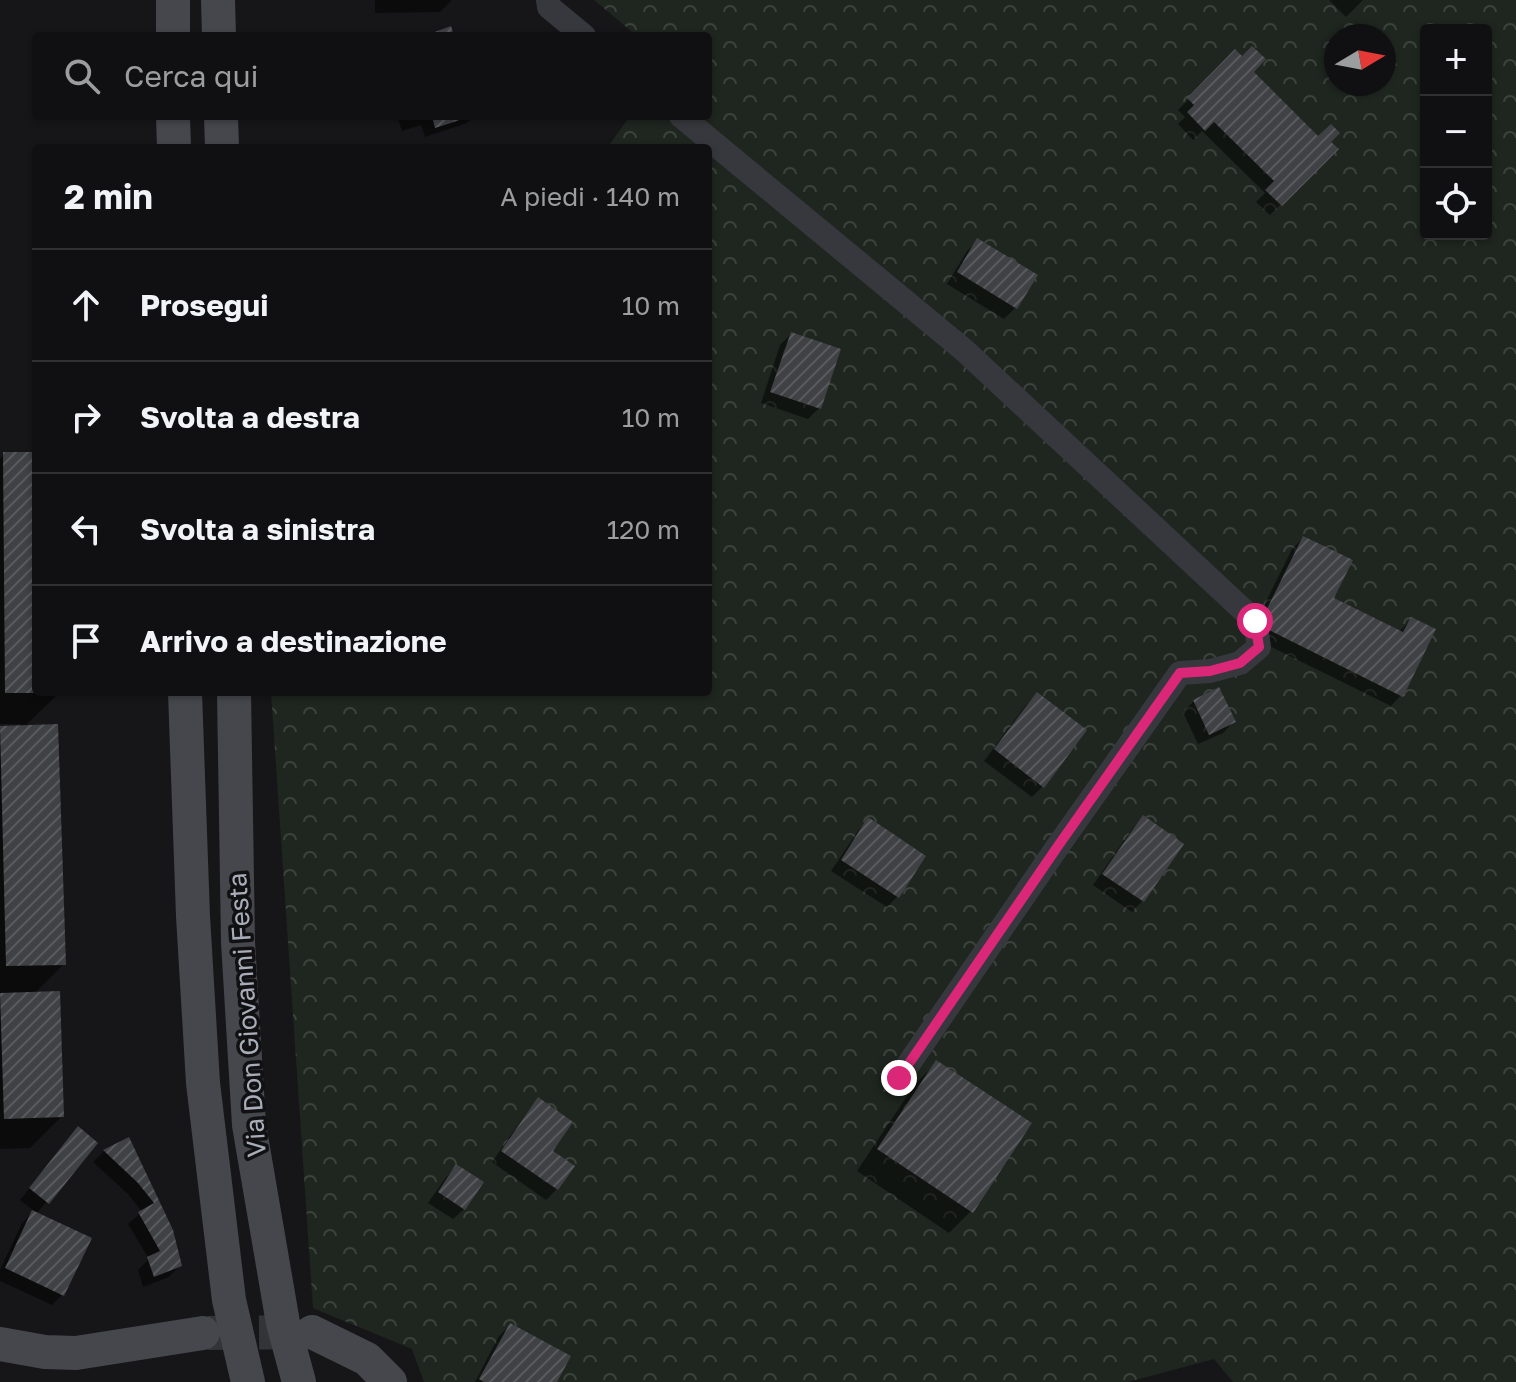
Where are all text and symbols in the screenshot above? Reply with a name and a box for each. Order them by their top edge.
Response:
north arrow [1324,24,1396,96]
map controls [1420,24,1492,240]
button: + [1420,24,1492,96]
search box [32,32,712,120]
icon: search [60,54,104,98]
text: Cerca qui [124,58,259,94]
button: − [1420,96,1492,168]
button: locate [1420,168,1492,240]
text: 2 min [64,176,153,216]
text: A piedi · 140 m [500,181,680,212]
icon: ahead [64,283,108,327]
text: Prosegui [140,287,268,323]
text: 10 m [622,290,680,321]
icon: right [64,395,108,439]
text: Svolta a destra [140,399,360,435]
text: 10 m [622,402,680,433]
icon: left [64,507,108,551]
text: Svolta a sinistra [140,511,375,547]
text: 120 m [607,514,680,545]
route start [1237,603,1273,639]
icon: arrive [64,619,108,663]
text: Arrivo a destinazione [140,623,447,659]
street label: Via Don Giovanni Festa [221,872,272,1158]
route end [881,1060,917,1096]

